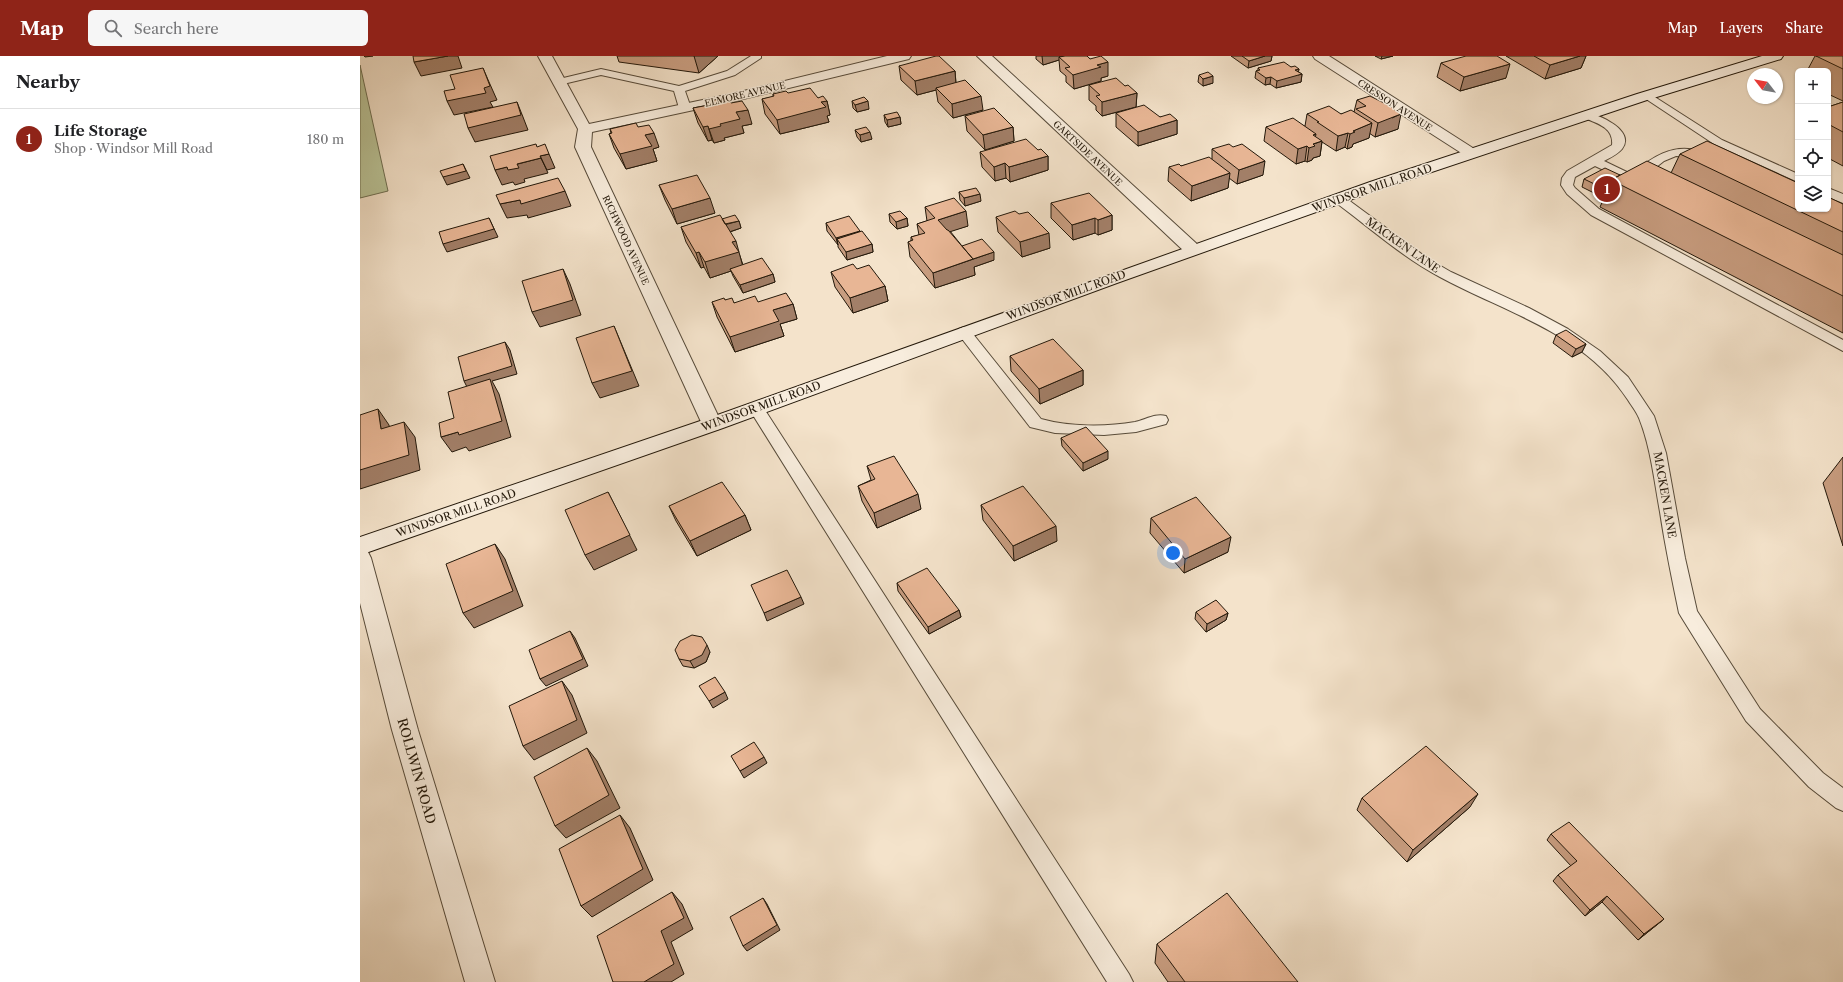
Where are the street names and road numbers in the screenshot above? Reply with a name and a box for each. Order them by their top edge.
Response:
street label: CRESSON AVENUE [1356,77,1434,133]
street label: ELMORE AVENUE [704,79,786,109]
street label: GARTSIDE AVENUE [1051,118,1125,188]
street label: WINDSOR MILL ROAD [1309,161,1434,216]
street label: RICHWOOD AVENUE [600,193,652,287]
street label: MACKEN LANE [1363,214,1443,276]
street label: WINDSOR MILL ROAD [1003,267,1128,324]
street label: WINDSOR MILL ROAD [698,378,823,435]
street label: MACKEN LANE [1651,451,1680,540]
street label: WINDSOR MILL ROAD [393,486,518,541]
street label: ROLLWIN ROAD [394,716,440,826]

